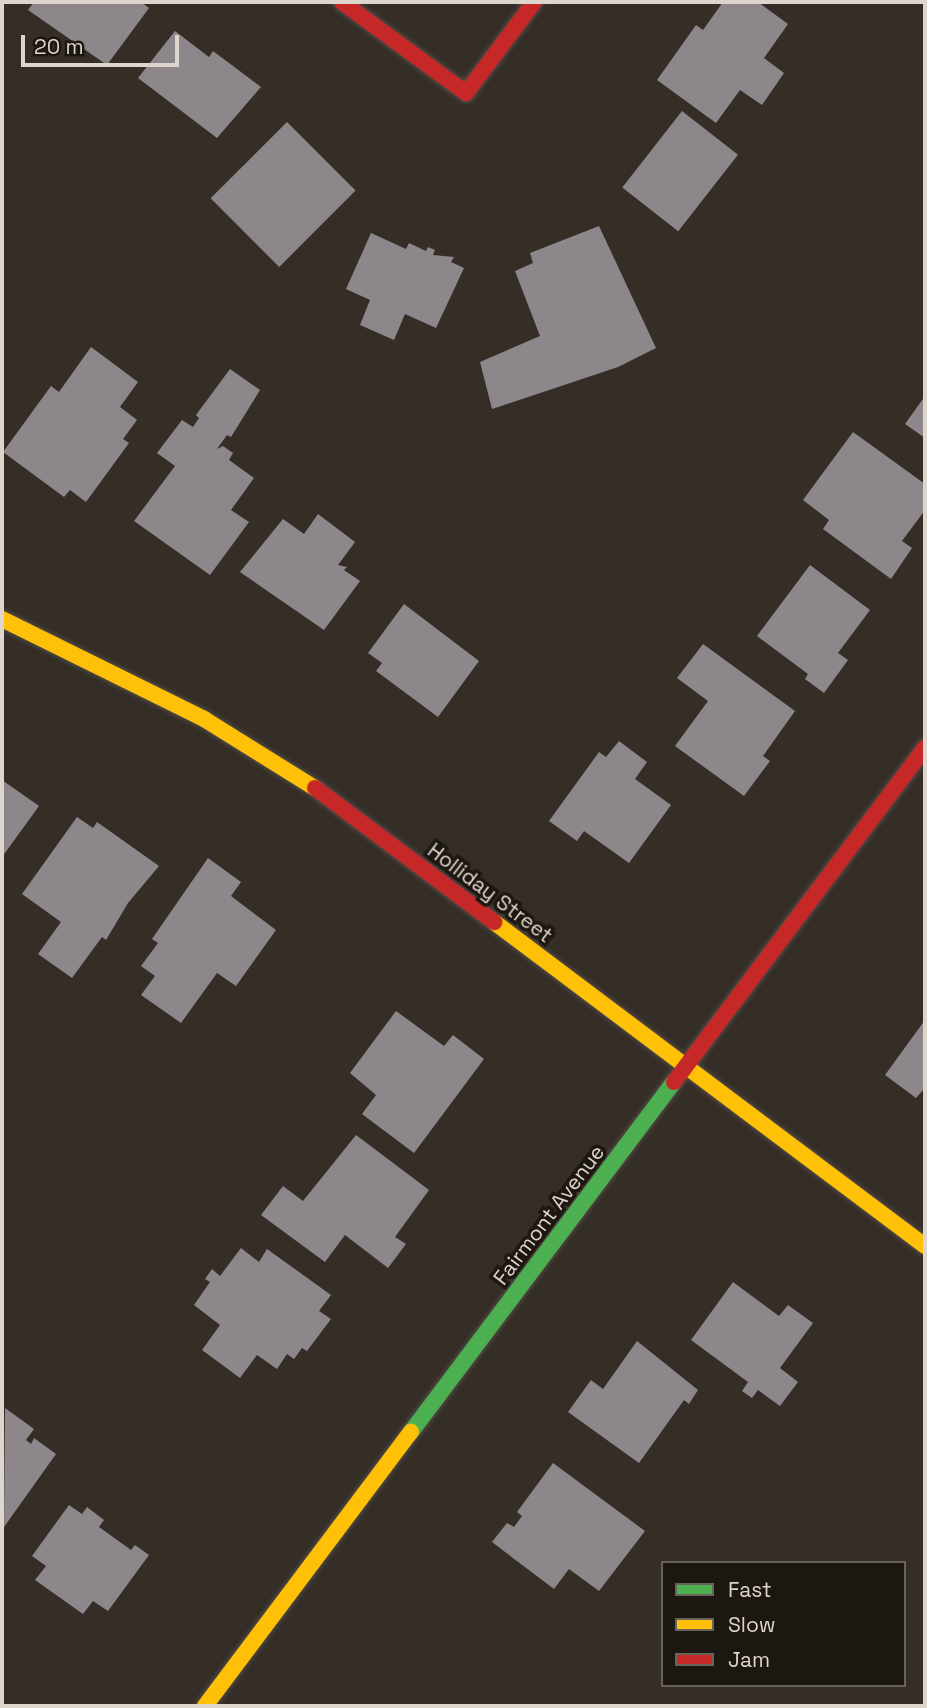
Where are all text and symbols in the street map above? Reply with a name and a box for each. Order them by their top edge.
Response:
scale bar [24,21,182,65]
text: 20 m [34,33,84,60]
street label: Holliday Street [423,838,557,948]
street label: Fairmont Avenue [488,1140,610,1290]
legend [661,1561,906,1687]
text: Fast [728,1576,772,1603]
text: Slow [728,1611,776,1638]
text: Jam [728,1646,770,1673]

